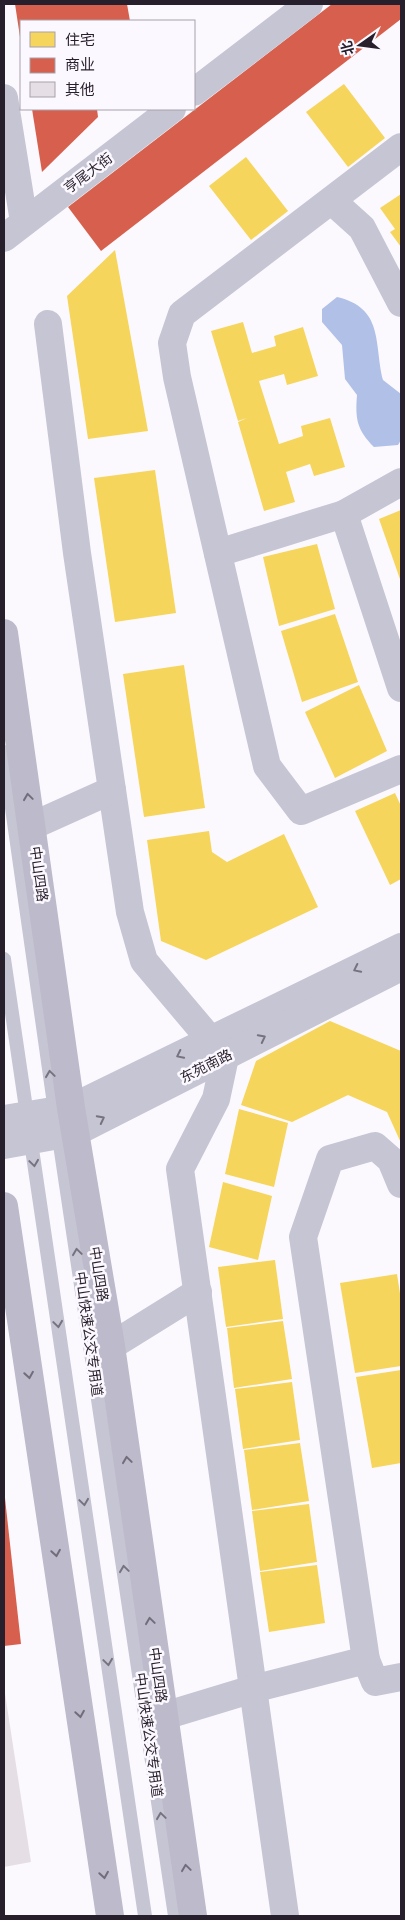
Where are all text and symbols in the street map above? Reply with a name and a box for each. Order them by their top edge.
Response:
legend [20,20,195,110]
north arrow [335,20,385,70]
text: 住宅 [65,30,95,49]
text: 北 [337,39,358,57]
text: 商业 [65,55,95,74]
text: 其他 [65,80,95,99]
street label: 亨尾大街 [60,149,116,197]
one-way arrow [23,793,34,801]
street label: 中山四路 [26,845,52,903]
one-way arrow [354,963,363,973]
one-way arrow [256,1034,265,1044]
street label: 东苑南路 [177,1045,235,1087]
one-way arrow [176,1049,185,1059]
one-way arrow [45,1070,55,1079]
one-way arrow [96,1115,105,1125]
one-way arrow [28,1159,38,1167]
street label: 中山四路 [86,1245,112,1303]
one-way arrow [72,1248,83,1256]
street label: 中山快速公交专用道 [71,1270,107,1398]
one-way arrow [52,1319,62,1328]
one-way arrow [23,1372,34,1380]
one-way arrow [122,1455,133,1463]
one-way arrow [78,1498,89,1506]
one-way arrow [50,1550,61,1558]
one-way arrow [119,1564,130,1572]
one-way arrow [146,1616,156,1625]
street label: 中山四路 [145,1646,171,1704]
one-way arrow [102,1658,112,1667]
street label: 中山快速公交专用道 [131,1671,167,1799]
one-way arrow [74,1711,85,1719]
one-way arrow [156,1812,166,1820]
one-way arrow [181,1864,192,1872]
one-way arrow [98,1871,109,1879]

